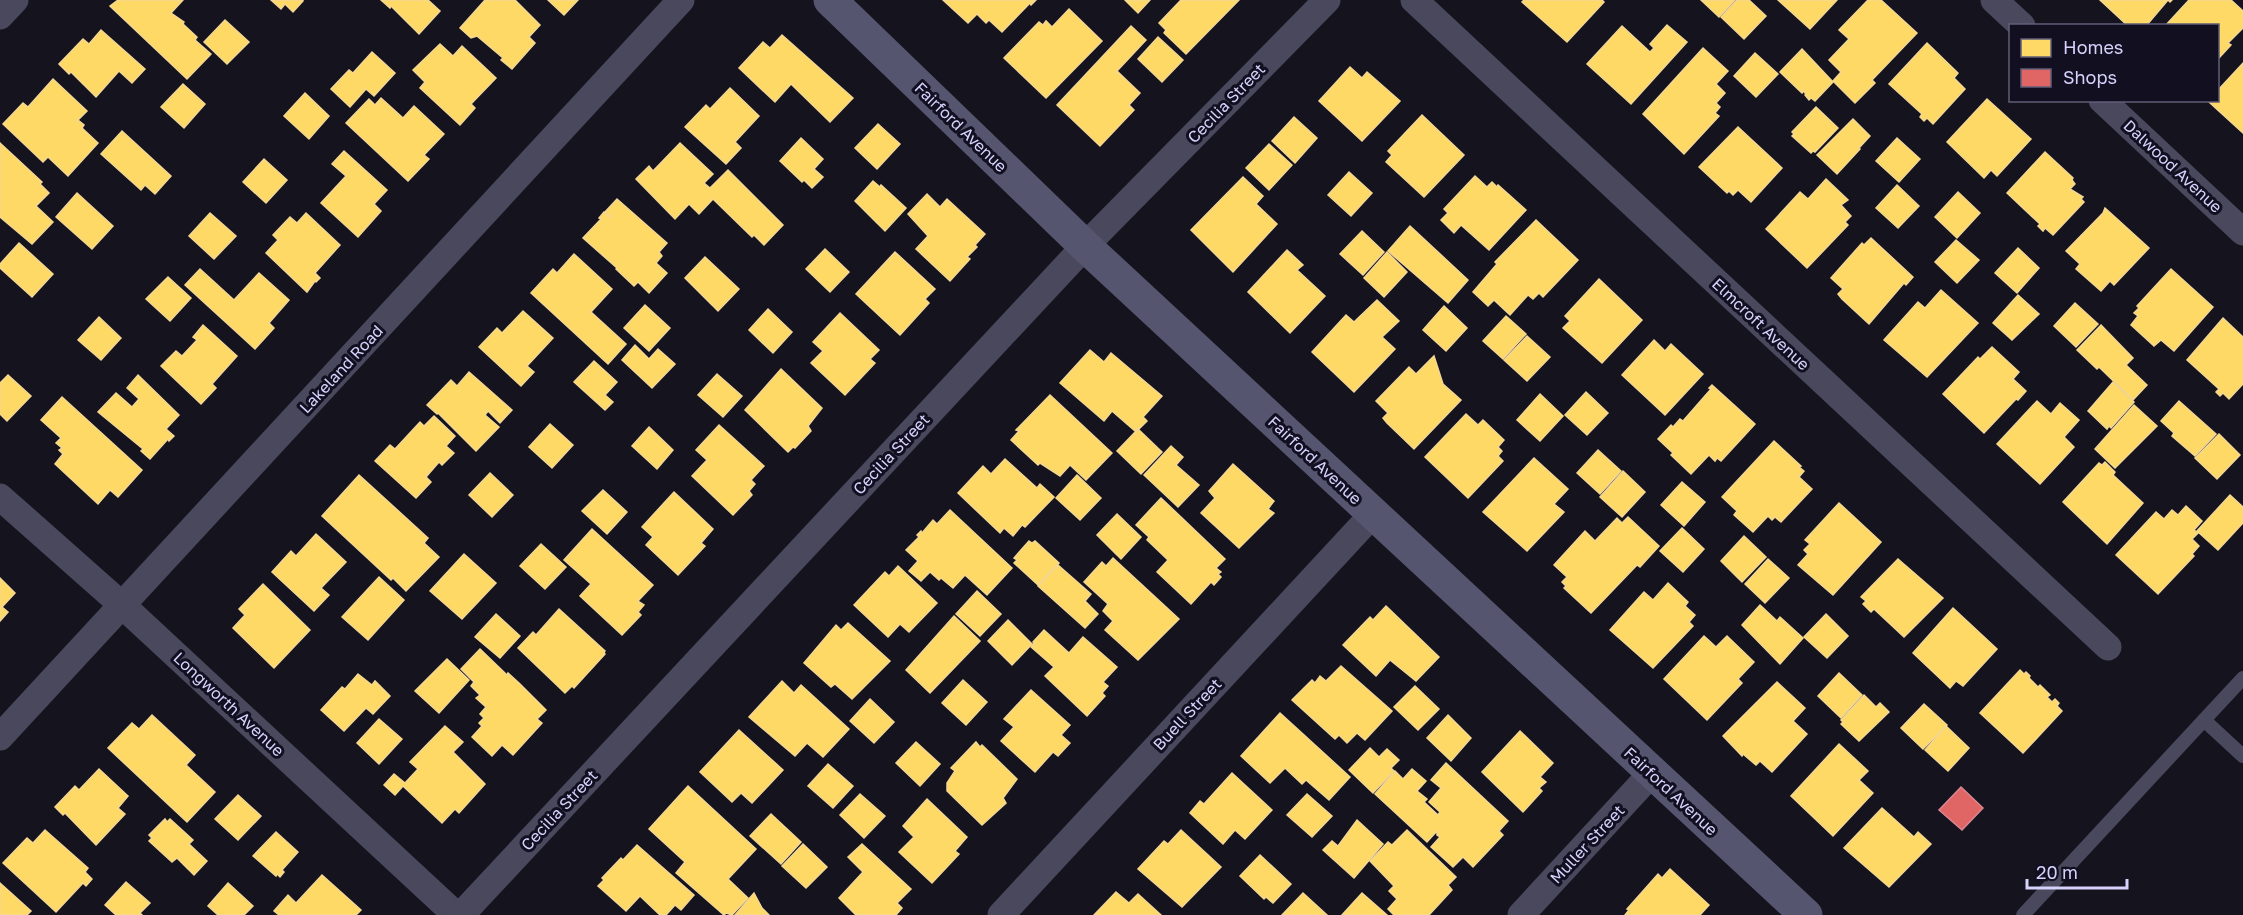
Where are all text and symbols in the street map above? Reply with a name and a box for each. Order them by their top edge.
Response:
legend [2009,24,2219,102]
text: Homes [2063,36,2123,58]
street label: Cecilia Street [1183,59,1269,147]
text: Shops [2063,66,2117,88]
street label: Fairford Avenue [911,78,1011,176]
street label: Dalwood Avenue [2120,115,2226,217]
street label: Elmcroft Avenue [1708,274,1814,374]
street label: Lakeland Road [295,321,387,417]
street label: Cecilia Street [849,410,933,498]
street label: Fairford Avenue [1264,412,1366,508]
street label: Longworth Avenue [170,648,288,760]
street label: Buell Street [1149,674,1225,754]
street label: Fairford Avenue [1620,743,1722,839]
street label: Cecilia Street [517,766,601,854]
street label: Muller Street [1545,800,1629,888]
scale bar [2027,852,2128,890]
text: 20 m [2036,861,2078,883]

